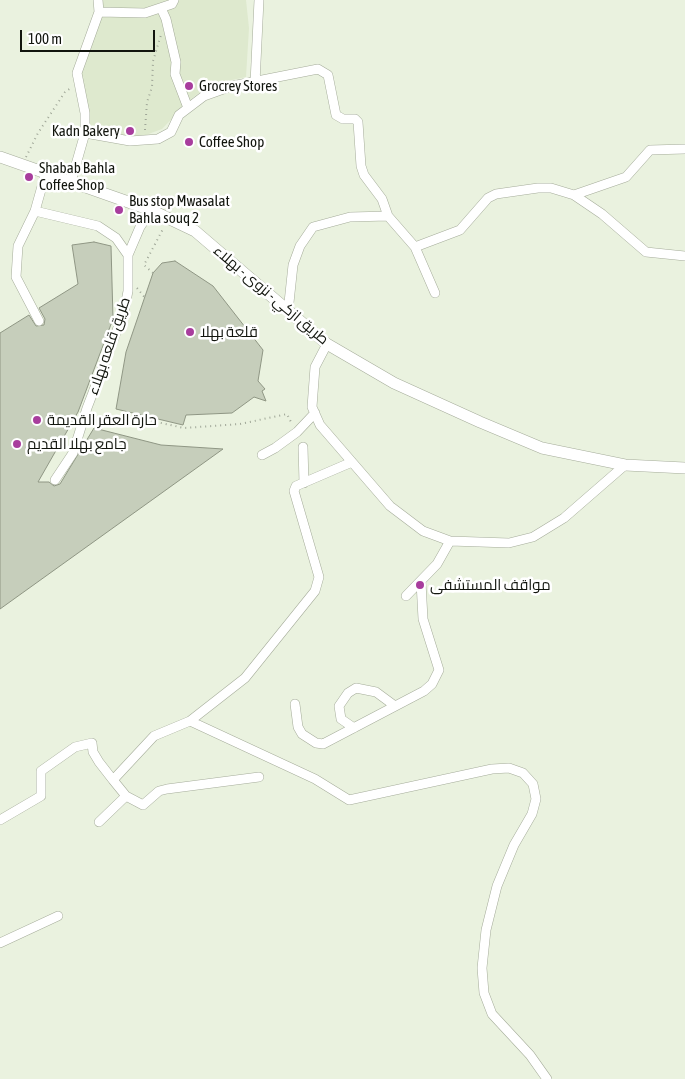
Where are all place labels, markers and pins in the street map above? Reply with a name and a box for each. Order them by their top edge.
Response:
place label: Grocrey Stores [199,77,277,95]
marker: Grocrey Stores [183,80,195,92]
place label: Kadn Bakery [52,122,120,140]
marker: Kadn Bakery [124,125,136,137]
place label: Coffee Shop [199,133,264,151]
marker: Coffee Shop [183,136,195,148]
place label: Shabab Bahla Coffee Shop [39,159,115,194]
marker: Shabab Bahla Coffee Shop [23,171,35,183]
place label: Bus stop Mwasalat Bahla souq 2 [129,192,230,227]
marker: Bus stop Mwasalat Bahla souq 2 [113,204,125,216]
place label: قلعة بهلا [200,323,258,341]
marker: قلعة بهلا [184,326,196,338]
place label: حارة العقر القديمة [47,411,157,429]
marker: حارة العقر القديمة [31,414,43,426]
place label: جامع بهلا القديم [27,435,127,453]
marker: جامع بهلا القديم [11,438,23,450]
place label: مواقف المستشفى [430,576,551,594]
marker: مواقف المستشفى [414,579,426,591]

